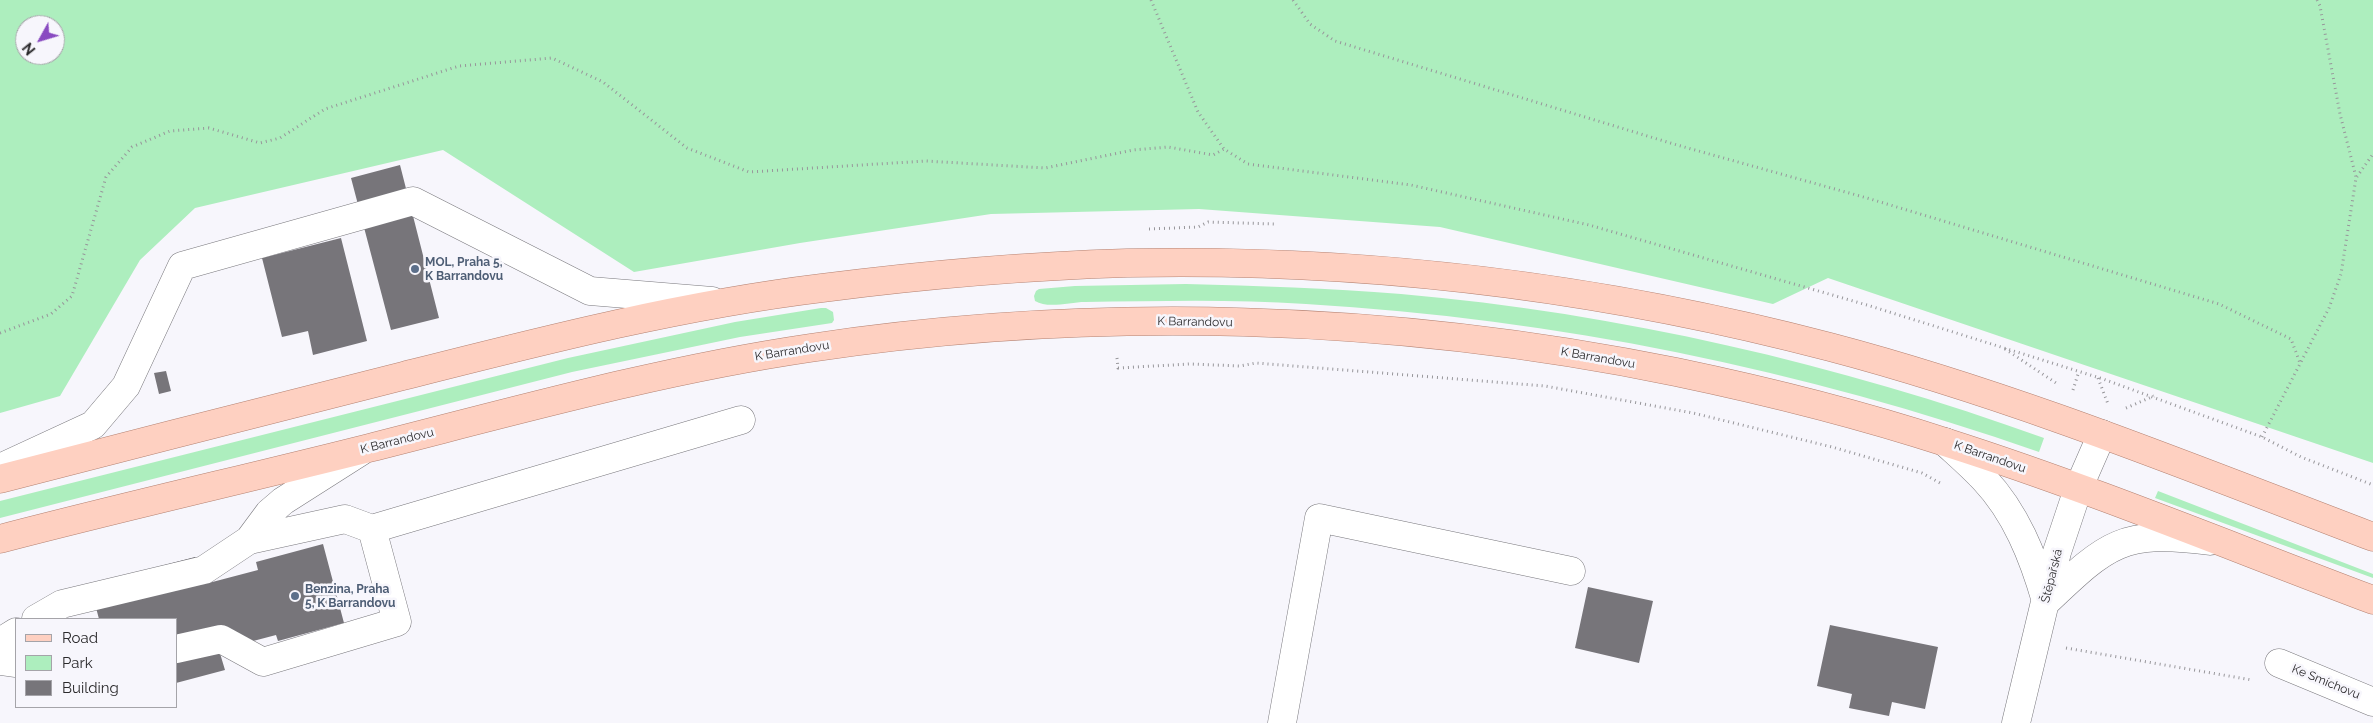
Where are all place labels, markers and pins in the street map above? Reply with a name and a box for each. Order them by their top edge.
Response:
place label: MOL, Praha 5, K Barrandovu [425,255,503,283]
marker: MOL, Praha 5, K Barrandovu [409,263,421,275]
place label: Benzina, Praha 5, K Barrandovu [305,582,395,610]
marker: Benzina, Praha 5, K Barrandovu [289,590,301,602]

